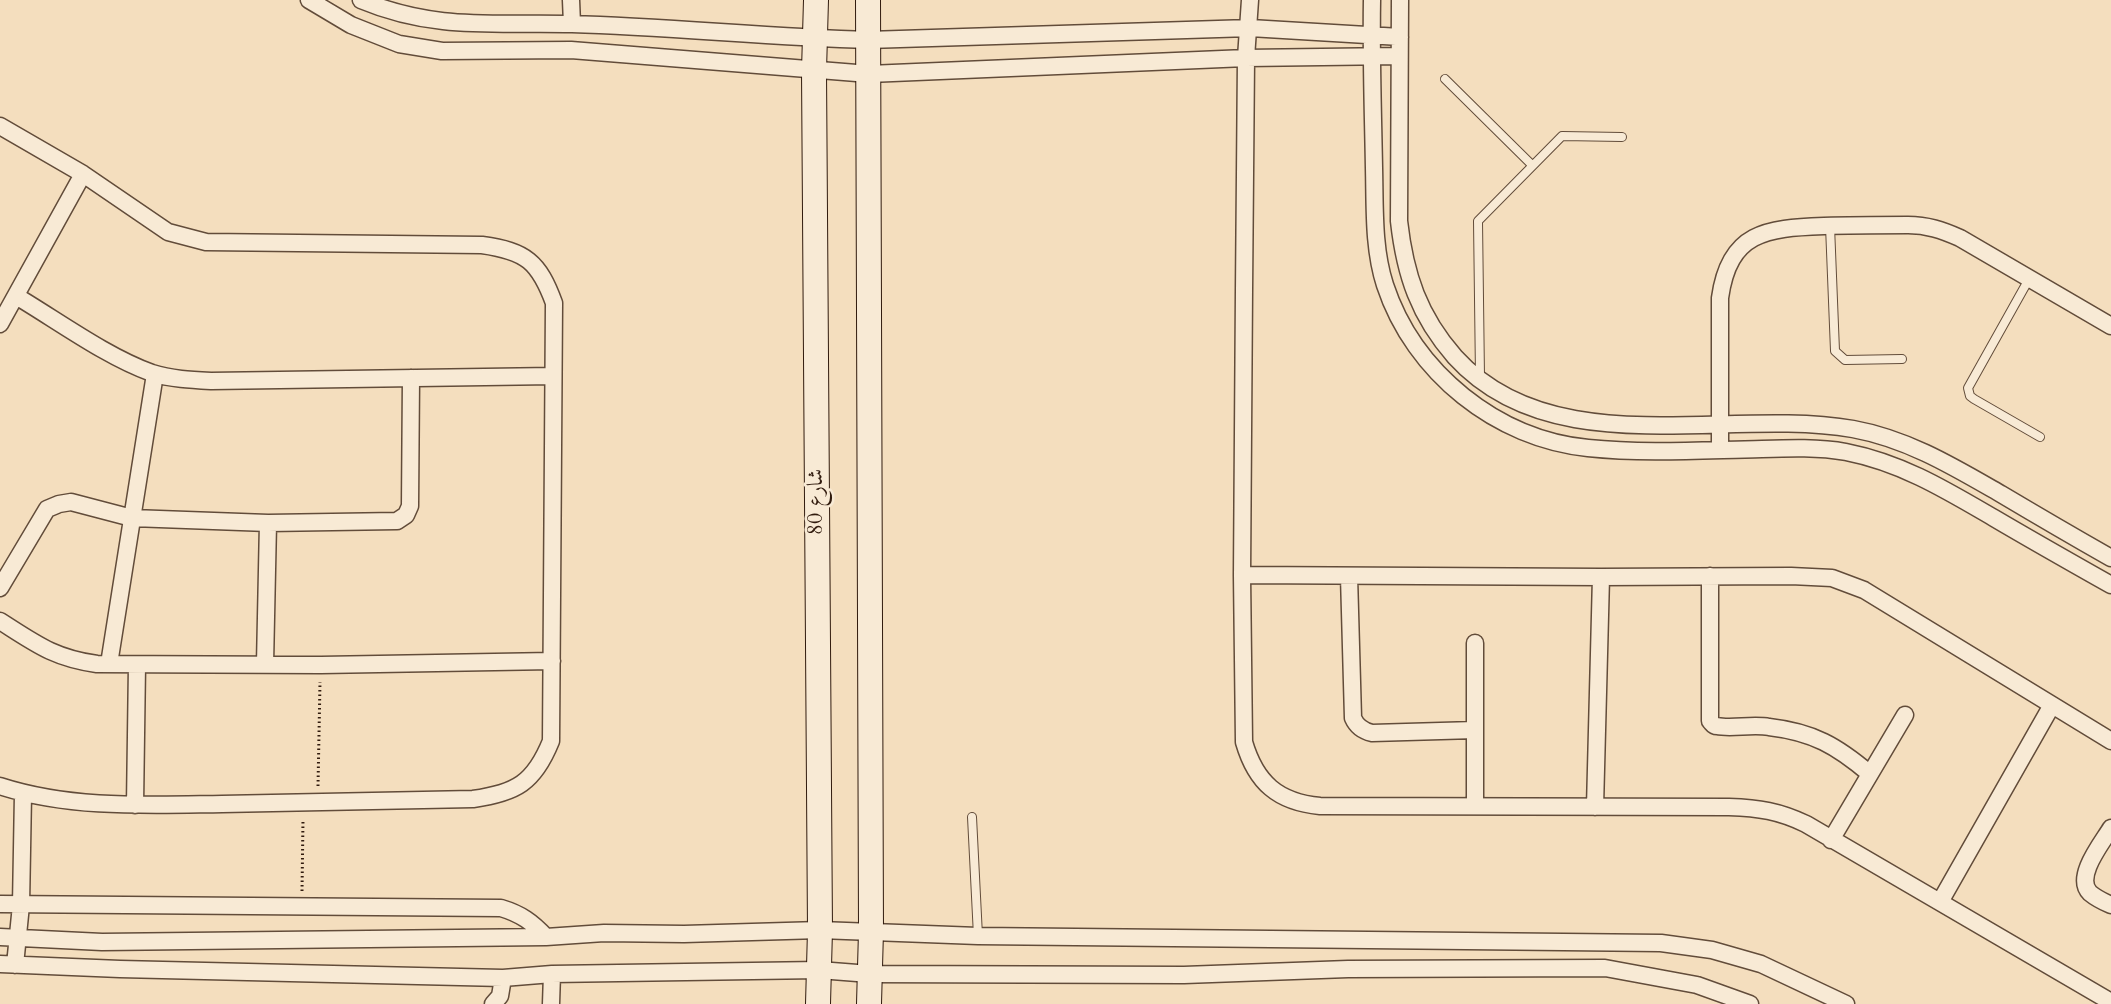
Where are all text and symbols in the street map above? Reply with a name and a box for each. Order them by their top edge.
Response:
street label: شارع 80 [804,469,830,535]

